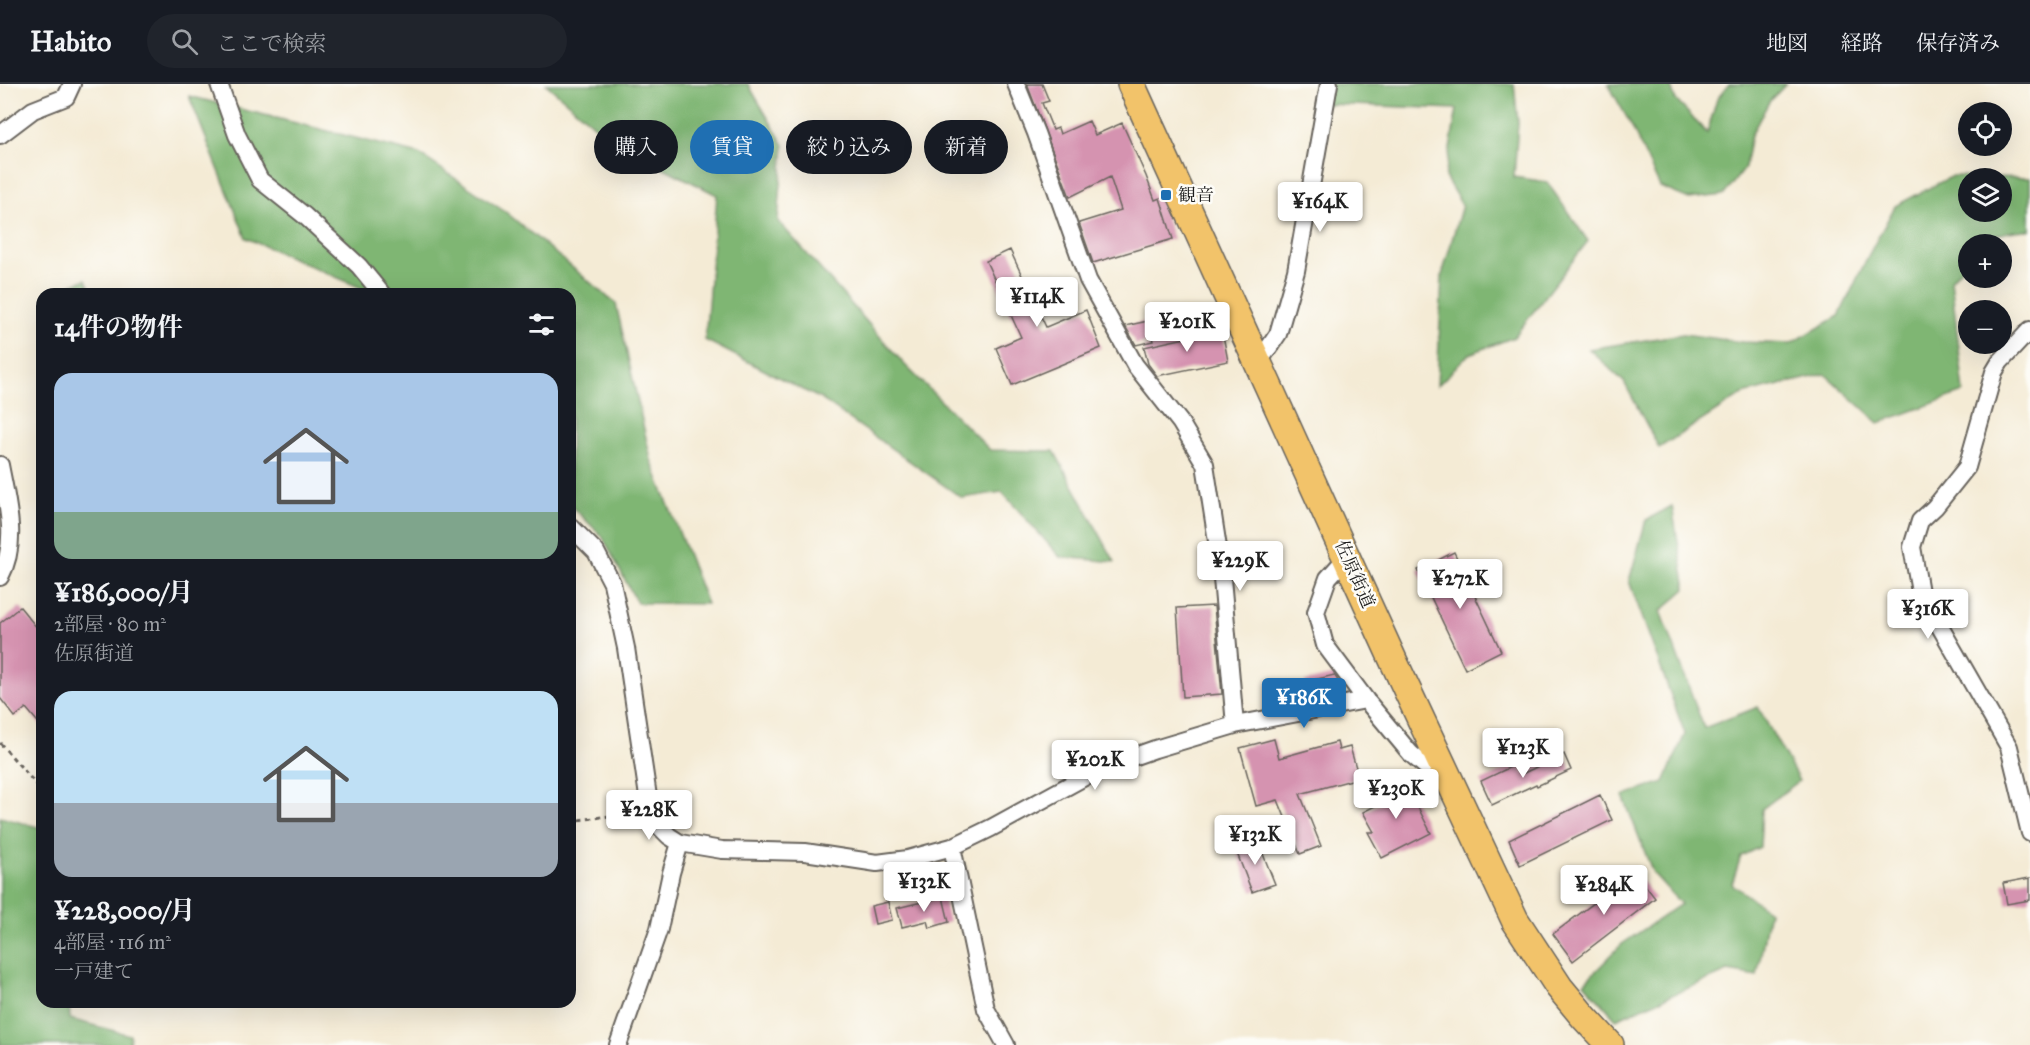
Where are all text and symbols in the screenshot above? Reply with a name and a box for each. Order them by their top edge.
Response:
search box [147,14,567,68]
text: Habito [30,24,111,59]
icon: search [168,25,201,58]
text: ここで検索 [216,30,326,57]
text: 地図 [1766,30,1808,56]
text: 経路 [1841,30,1883,56]
text: 保存済み [1916,30,2000,56]
map controls [1958,102,2012,354]
button: locate [1958,102,2012,156]
chip: 購入 [594,120,678,174]
chip: 賃貸 [690,120,774,174]
chip: 絞り込み [786,120,912,174]
chip: 新着 [924,120,1008,174]
button: layers [1958,168,2012,222]
pin: ¥164K [1278,182,1362,233]
place label: 観音 [1178,184,1214,206]
marker: 観音 [1159,188,1173,202]
text: ¥164K [1292,189,1348,213]
button: + [1958,234,2012,288]
pin: ¥114K [995,277,1079,328]
text: ¥114K [1010,284,1064,308]
button: − [1958,300,2012,354]
pin: ¥201K [1145,302,1229,353]
icon: filters [525,308,558,341]
text: ¥201K [1159,309,1215,333]
text: 14件の物件 [54,311,183,343]
icon: home [252,412,360,520]
street label: 佐原街道 [1330,537,1380,611]
pin: ¥229K [1198,541,1282,592]
text: ¥229K [1211,548,1269,572]
pin: ¥272K [1418,559,1502,610]
text: ¥272K [1431,566,1489,590]
text: ¥186,000/月 [54,576,194,608]
pin: ¥316K [1886,589,1970,640]
text: ¥316K [1901,596,1955,620]
text: 2部屋 · 80 m² [54,612,166,636]
text: 佐原街道 [54,641,134,665]
pin: ¥186K [1262,678,1346,729]
text: ¥186K [1276,685,1332,709]
pin: ¥123K [1481,728,1565,779]
icon: home [252,730,360,838]
text: ¥123K [1496,735,1550,759]
pin: ¥202K [1053,740,1137,791]
text: ¥202K [1066,747,1124,771]
pin: ¥230K [1354,769,1438,820]
text: ¥230K [1368,776,1424,800]
pin: ¥228K [607,790,691,841]
text: ¥228K [620,797,678,821]
pin: ¥132K [1213,815,1297,866]
text: ¥132K [1228,822,1282,846]
pin: ¥132K [882,862,966,913]
pin: ¥284K [1562,865,1646,916]
text: ¥132K [897,869,951,893]
text: ¥284K [1575,872,1633,896]
text: ¥228,000/月 [54,894,196,926]
text: 4部屋 · 116 m² [54,930,171,954]
text: 一戸建て [54,959,134,983]

